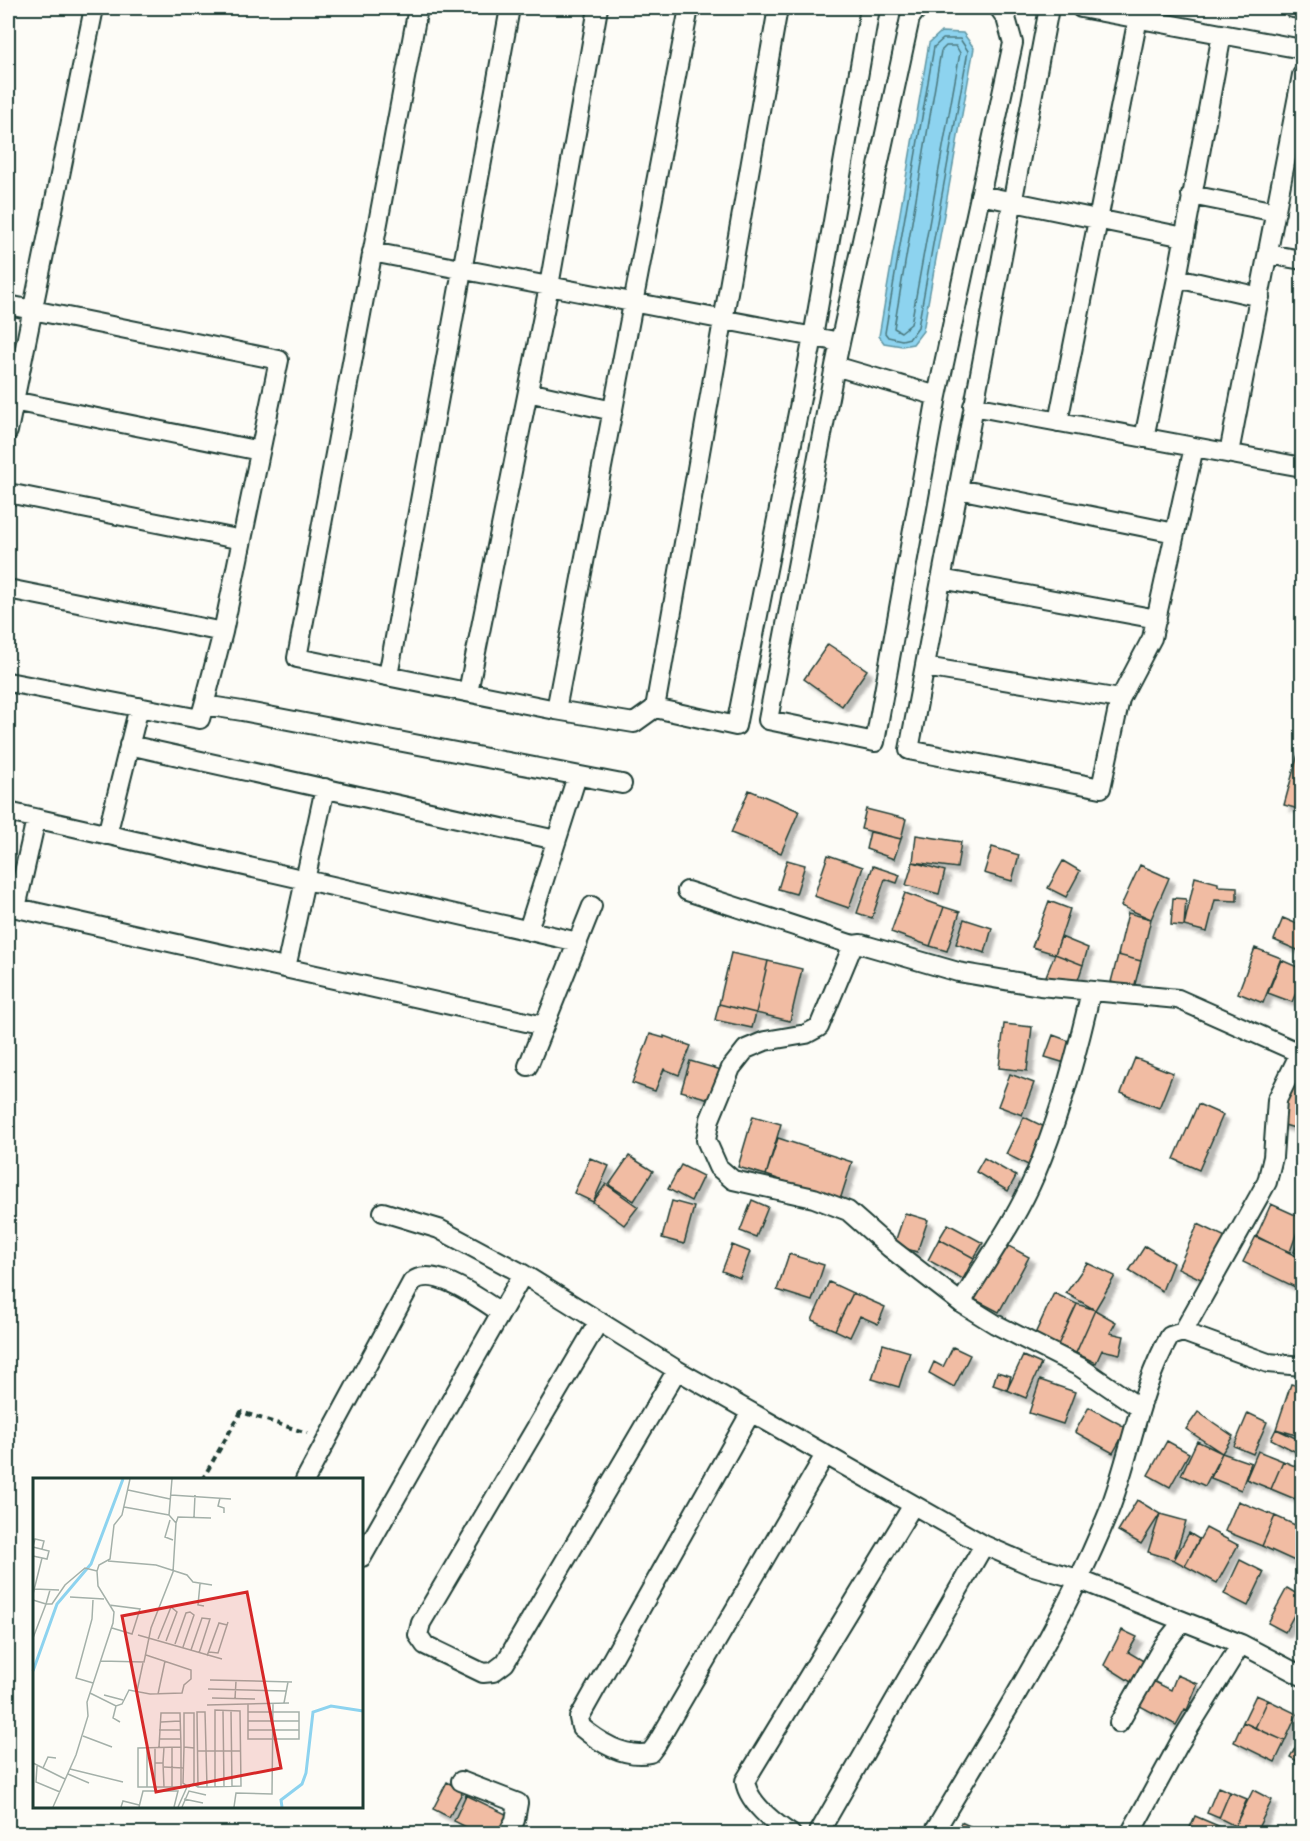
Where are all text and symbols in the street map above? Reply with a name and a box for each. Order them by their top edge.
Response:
inset map [33,1478,363,1808]

